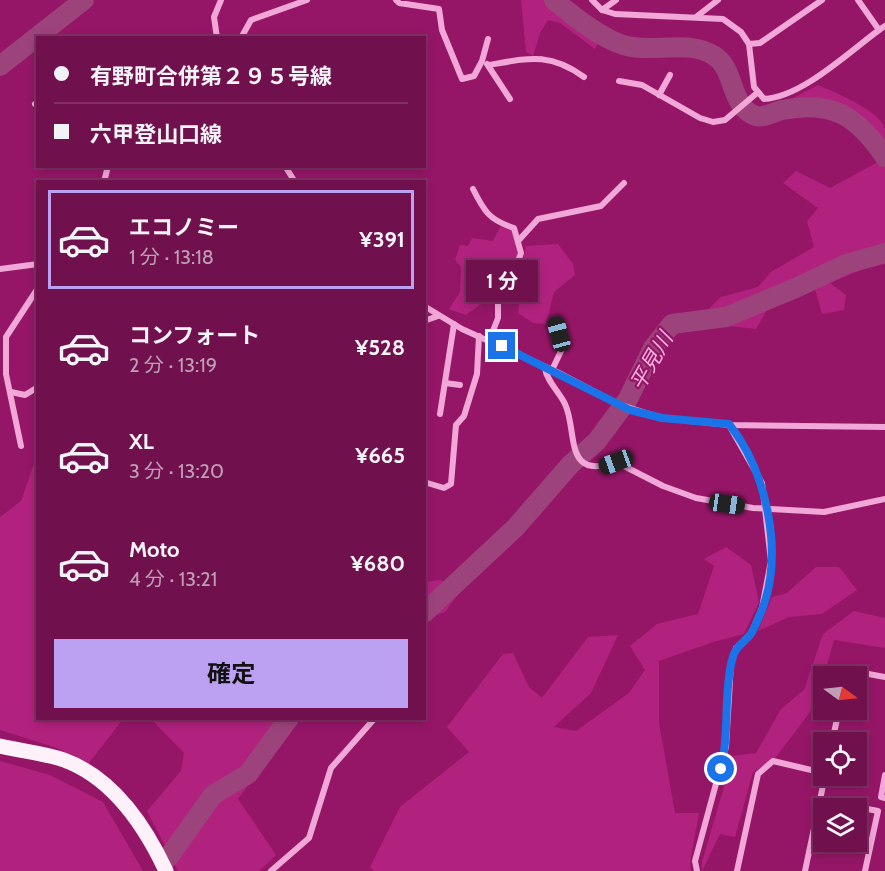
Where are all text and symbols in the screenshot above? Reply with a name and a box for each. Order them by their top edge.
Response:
text: 有野町合併第２９５号線 [90,63,332,90]
text: 六甲登山口線 [90,121,222,148]
icon: car [57,213,111,267]
text: エコノミー [129,214,239,241]
text: ¥391 [359,226,405,253]
text: 1 分 · 13:18 [129,245,214,269]
callout: 1 分 [466,259,538,301]
text: 1 分 [486,269,518,293]
car [546,314,572,354]
icon: car [57,321,111,375]
text: コンフォート [129,322,260,349]
water label: 平見川 [624,326,679,395]
route end [488,332,515,359]
text: ¥528 [355,334,405,361]
text: 2 分 · 13:19 [129,353,217,377]
text: XL [129,428,154,455]
icon: car [57,429,111,483]
text: ¥665 [355,442,405,469]
car [596,447,636,477]
text: 3 分 · 13:20 [129,459,224,483]
car [708,493,746,515]
text: Moto [129,536,180,563]
icon: car [57,537,111,591]
text: ¥680 [351,550,405,577]
text: 4 分 · 13:21 [129,567,217,591]
button: 確定 [54,639,408,708]
north arrow [813,666,867,720]
map controls [813,666,867,852]
button: locate [813,732,867,786]
route start [707,755,734,782]
button: layers [813,798,867,852]

